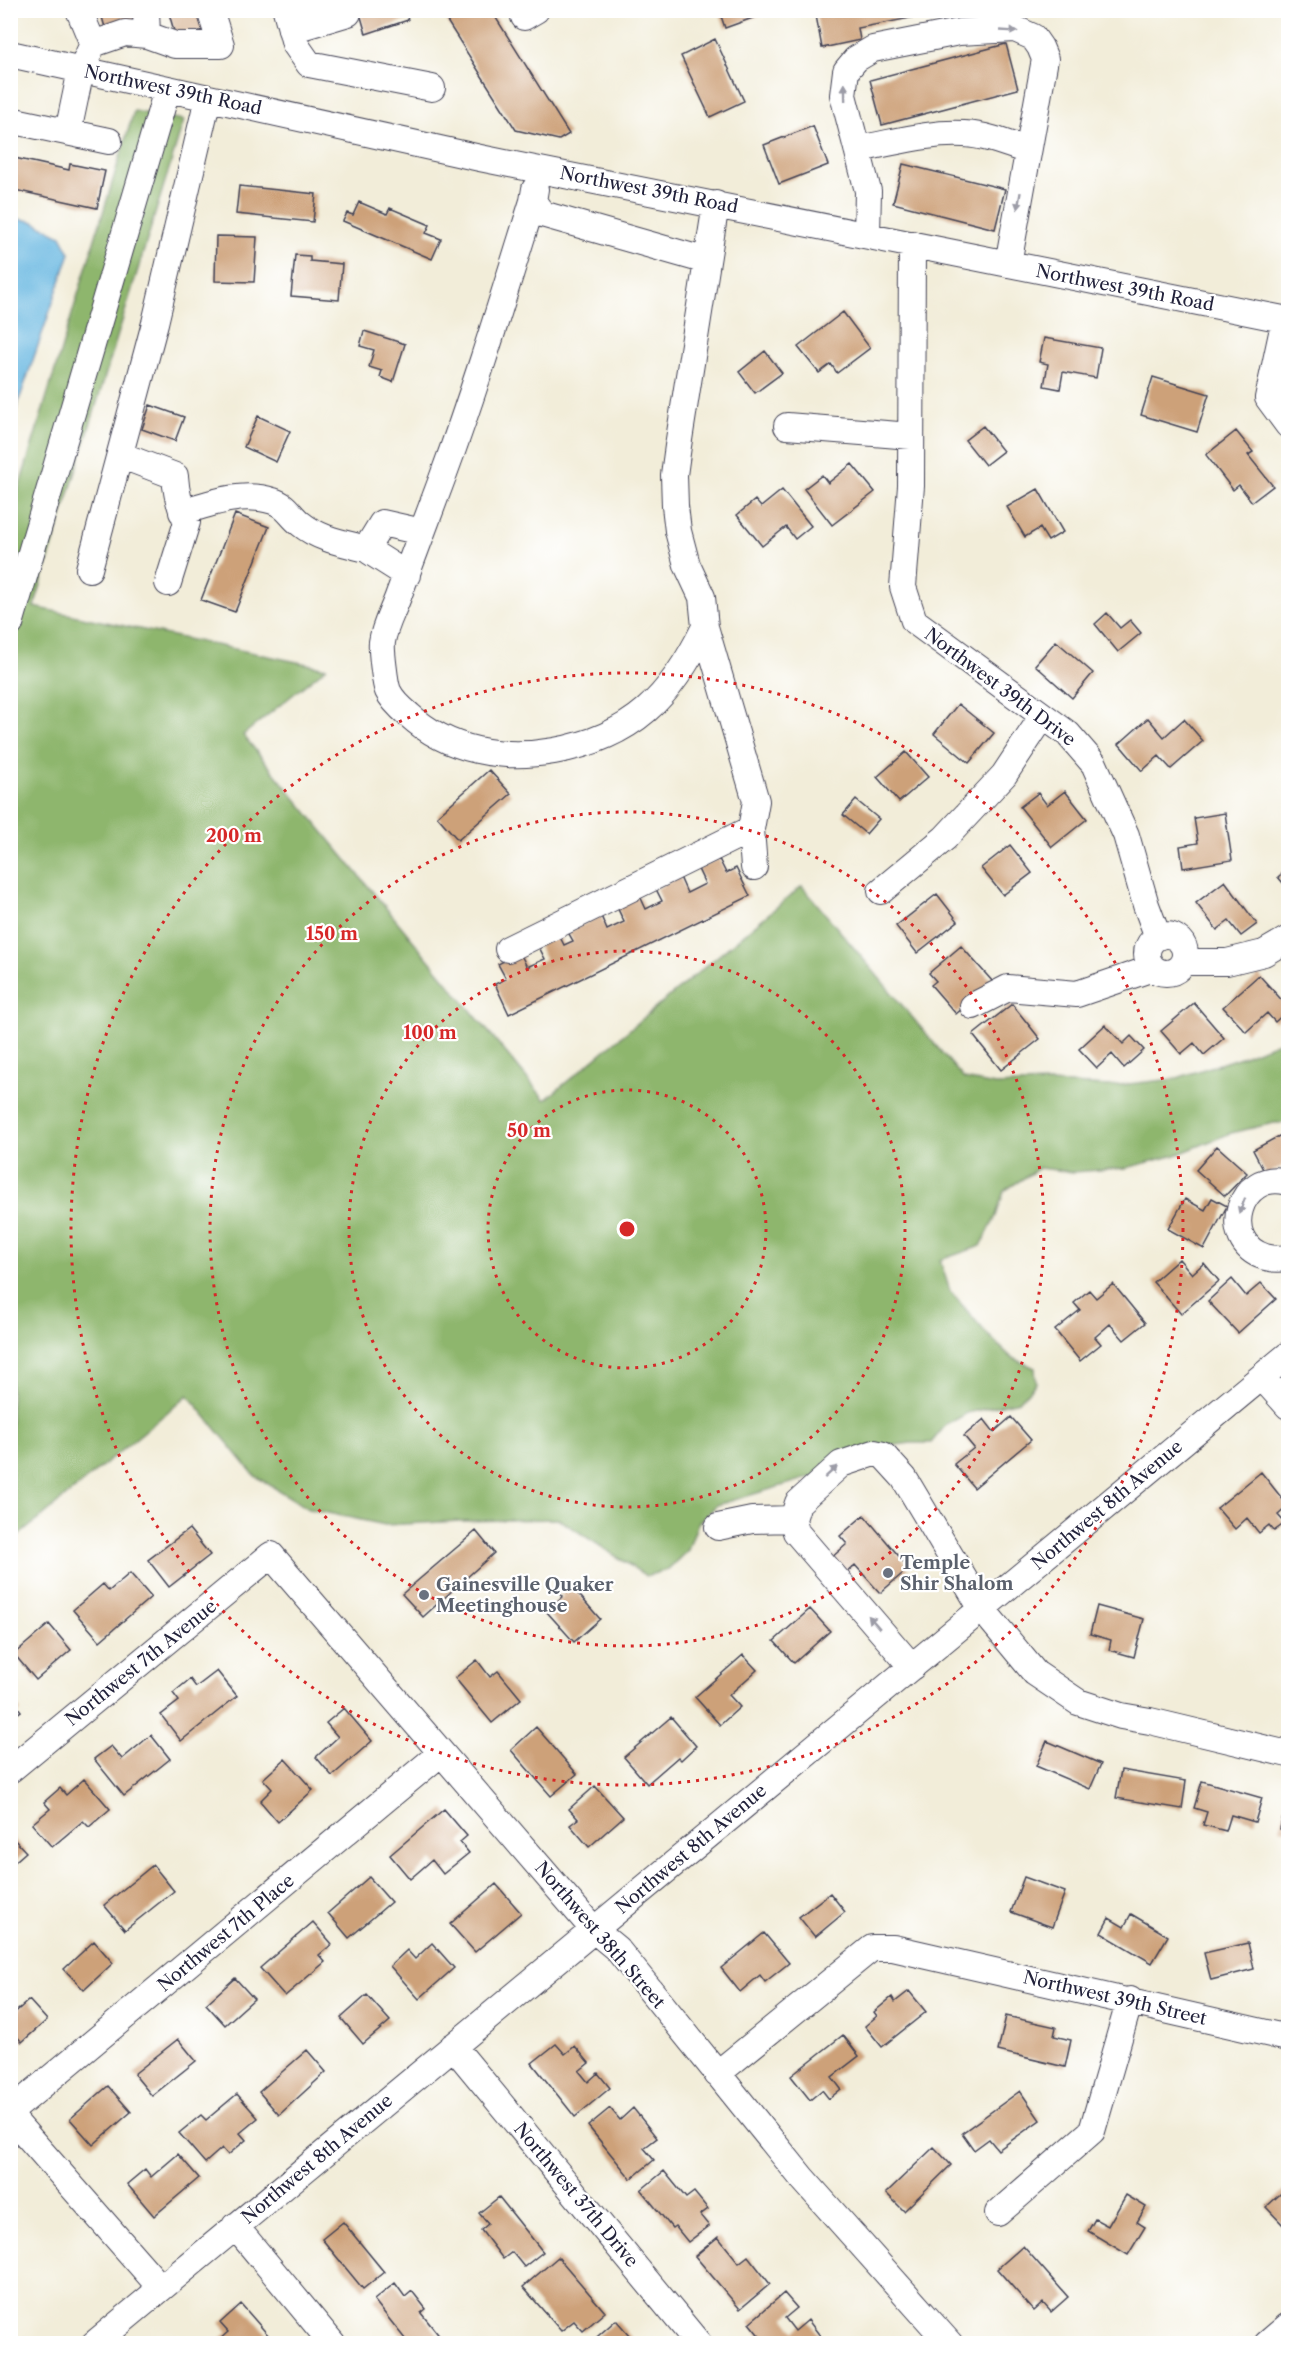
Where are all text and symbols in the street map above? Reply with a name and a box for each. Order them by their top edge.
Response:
one-way arrow [1000,26,1019,35]
street label: Northwest 39th Road [82,60,264,120]
one-way arrow [840,83,850,102]
street label: Northwest 39th Road [558,162,740,218]
one-way arrow [1014,192,1023,211]
street label: Northwest 39th Road [1034,260,1216,316]
street label: Northwest 39th Drive [920,623,1080,751]
text: 200 m [206,825,262,847]
text: 150 m [306,923,358,945]
text: 100 m [403,1022,457,1044]
text: 50 m [507,1120,551,1142]
one-way arrow [1237,1197,1247,1215]
centre of rings [617,1219,637,1239]
street label: Northwest 8th Avenue [1027,1436,1187,1574]
one-way arrow [824,1465,839,1479]
place label: Temple Shir Shalom [900,1552,1013,1595]
marker: Temple Shir Shalom [881,1566,895,1580]
place label: Gainesville Quaker Meetinghouse [436,1574,614,1617]
marker: Gainesville Quaker Meetinghouse [417,1588,431,1602]
street label: Northwest 7th Avenue [61,1595,221,1731]
one-way arrow [868,1615,881,1630]
street label: Northwest 8th Avenue [611,1780,771,1918]
street label: Northwest 38th Street [530,1857,670,2013]
street label: Northwest 7th Place [153,1870,299,1996]
street label: Northwest 39th Street [1021,1966,1209,2030]
street label: Northwest 8th Avenue [237,2090,397,2228]
street label: Northwest 37th Drive [509,2118,643,2272]

